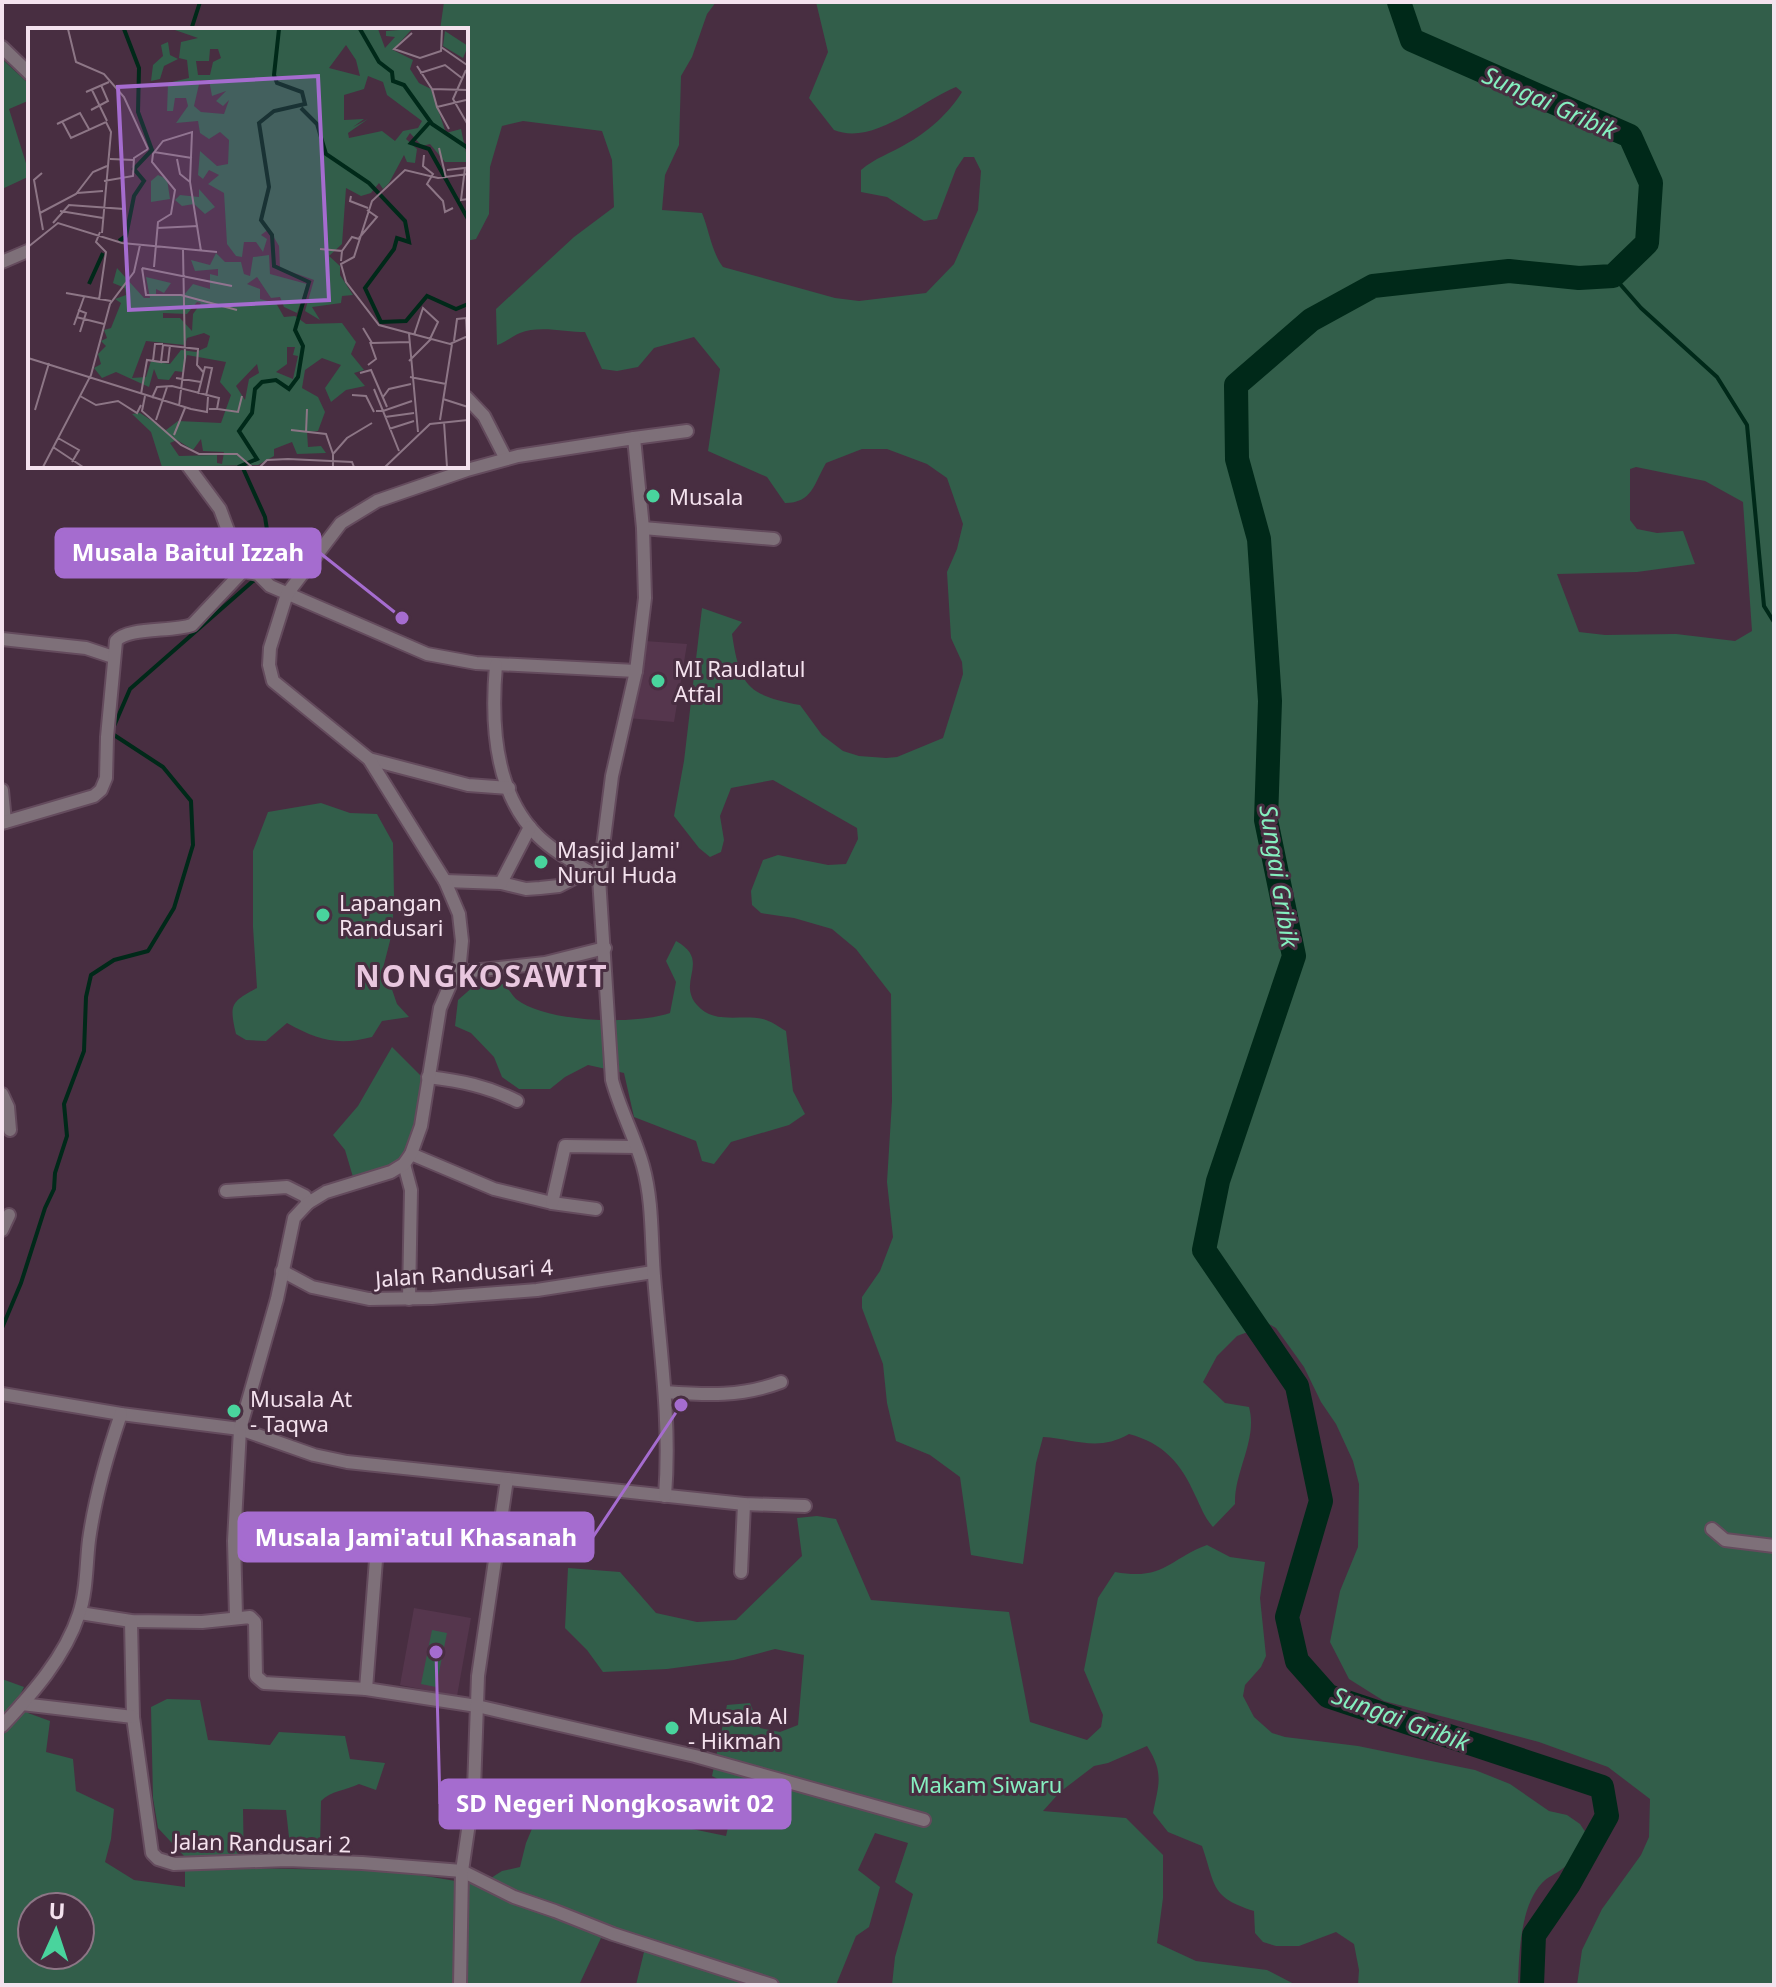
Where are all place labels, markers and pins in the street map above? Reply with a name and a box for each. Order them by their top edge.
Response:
place label: Musala [669,481,743,511]
marker: Musala [644,487,662,505]
callout: Musala Baitul Izzah [56,529,320,577]
place label: MI Raudlatul Atfal [674,653,806,708]
marker: MI Raudlatul Atfal [649,672,667,690]
place label: Masjid Jami' Nurul Huda [557,834,680,889]
marker: Masjid Jami' Nurul Huda [532,853,550,871]
place label: Lapangan Randusari [339,887,443,942]
marker: Lapangan Randusari [314,906,332,924]
place label: Musala At - Taqwa [250,1383,352,1438]
marker: Musala At - Taqwa [225,1402,243,1420]
callout: Musala Jami'atul Khasanah [239,1513,593,1561]
place label: Musala Al - Hikmah [688,1700,788,1755]
marker: Musala Al - Hikmah [663,1719,681,1737]
callout: SD Negeri Nongkosawit 02 [440,1780,790,1828]

